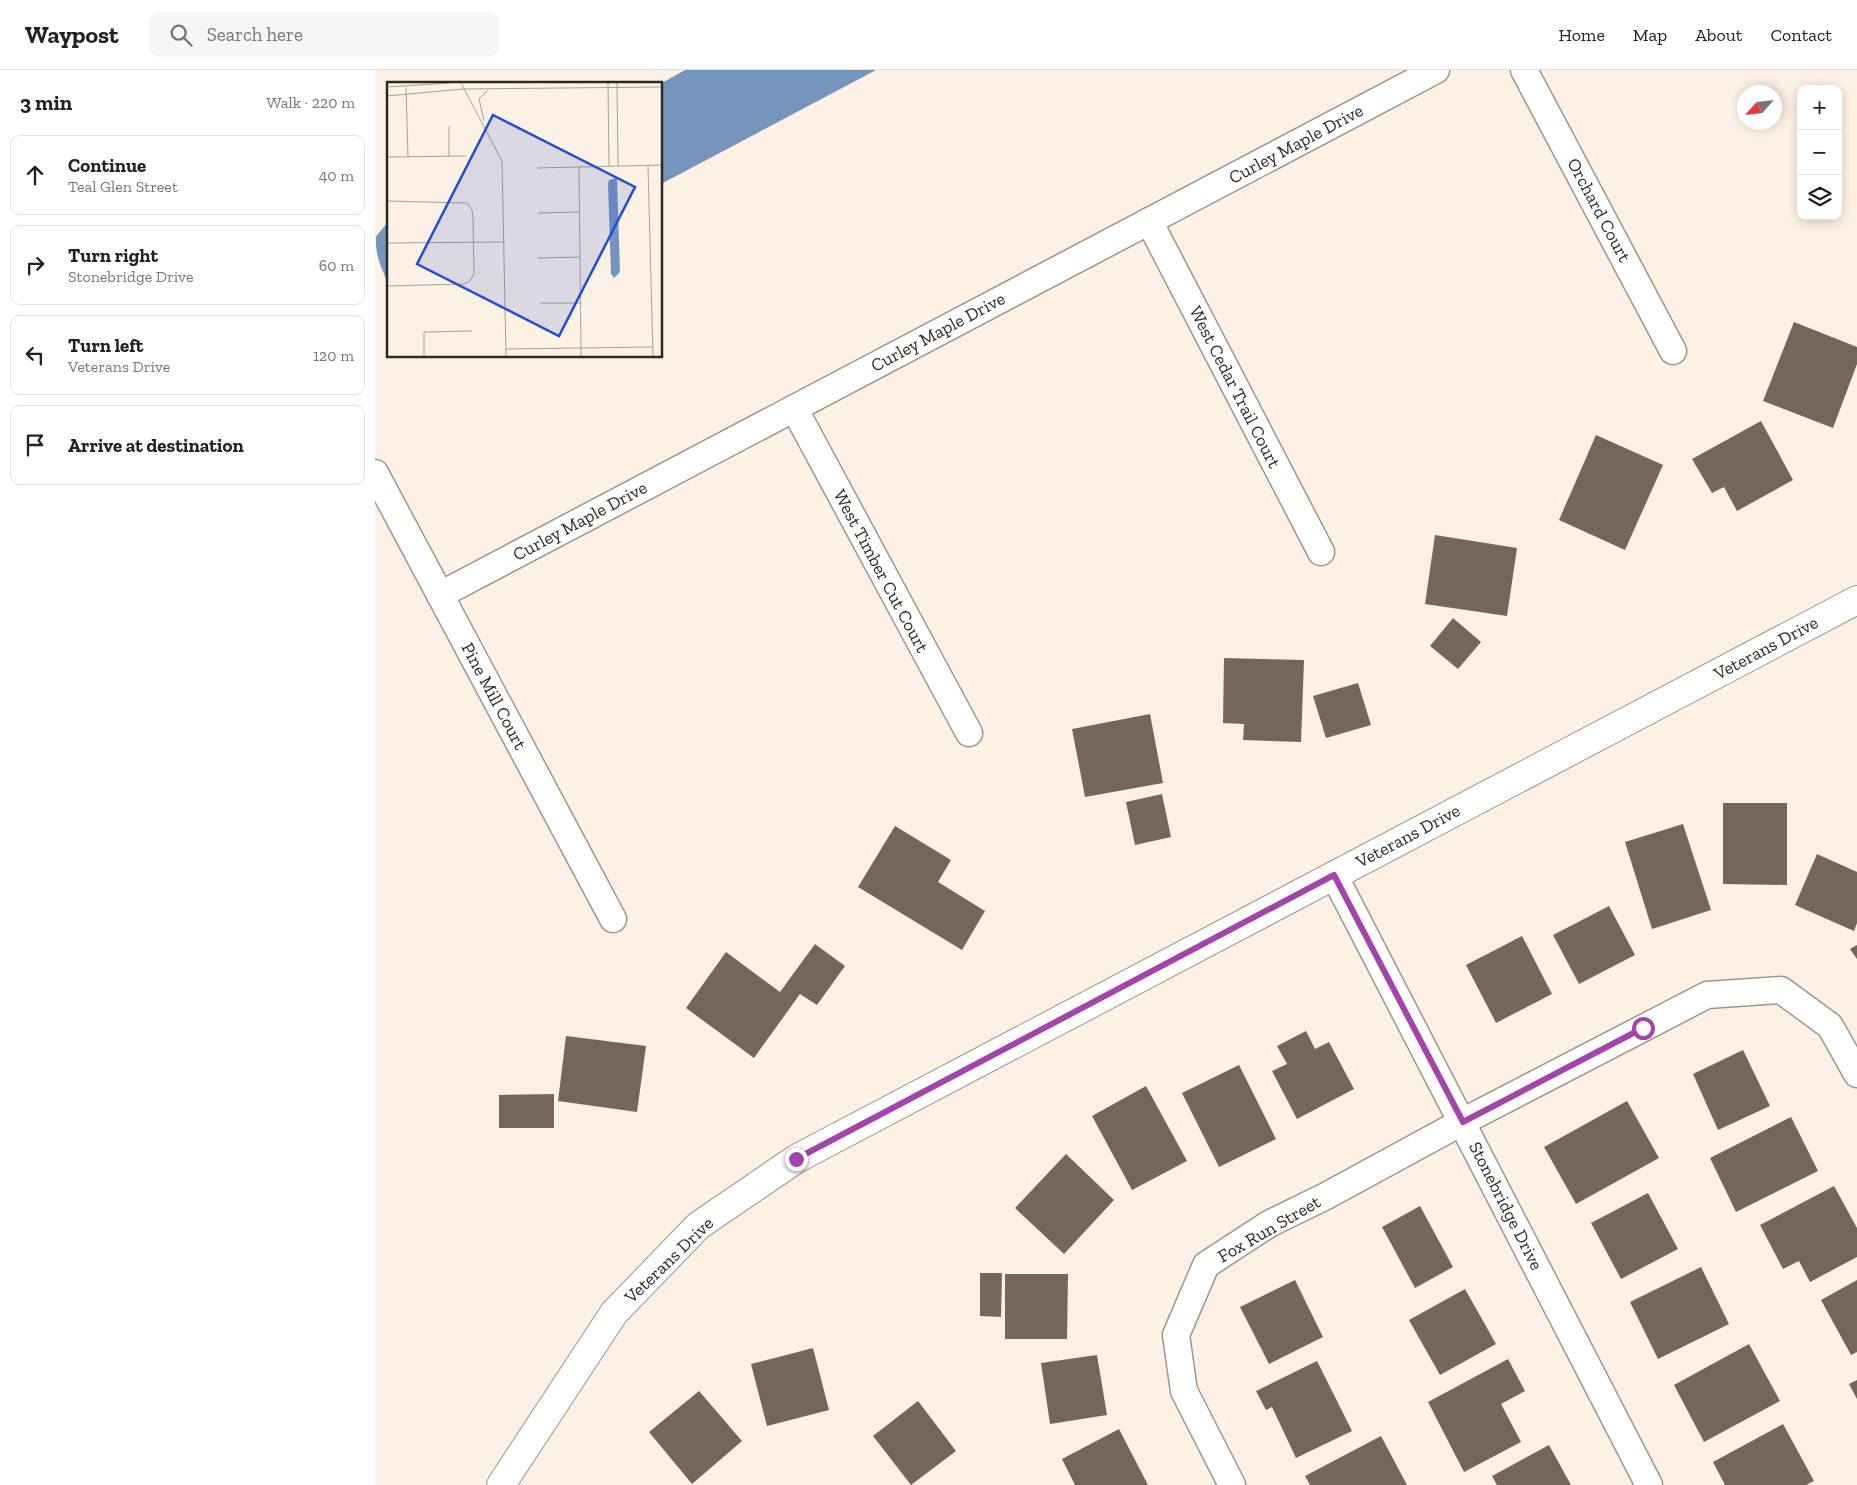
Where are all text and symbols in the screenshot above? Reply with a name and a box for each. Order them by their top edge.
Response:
search box [149,12,499,57]
text: Waypost [25,20,119,49]
icon: search [167,21,195,49]
text: Search here [207,23,303,46]
text: Home [1558,24,1605,46]
text: Map [1633,24,1667,46]
text: About [1695,24,1742,46]
text: Contact [1770,24,1832,46]
inset map [387,82,663,358]
north arrow [1737,85,1782,130]
map controls [1797,85,1842,220]
button: + [1797,85,1842,130]
text: 3 min [20,90,72,115]
text: Walk · 220 m [267,93,355,112]
street label: Curley Maple Drive [1225,99,1367,189]
button: − [1797,130,1842,175]
text: Continue [68,154,146,177]
street label: Orchard Court [1562,154,1636,266]
icon: ahead [21,161,49,189]
text: 40 m [319,166,354,185]
button: layers [1797,175,1842,220]
text: Teal Glen Street [68,177,178,196]
text: Turn right [68,244,158,267]
icon: right [21,251,49,279]
text: 60 m [319,256,354,275]
text: Stonebridge Drive [68,267,193,286]
street label: Curley Maple Drive [867,287,1009,377]
street label: West Cedar Trail Court [1185,302,1286,472]
text: Turn left [68,334,143,357]
icon: left [21,341,49,369]
text: 120 m [313,346,354,365]
text: Veterans Drive [68,357,170,376]
icon: arrive [21,431,49,459]
text: Arrive at destination [68,434,244,457]
street label: Curley Maple Drive [509,476,651,566]
street label: West Timber Cut Court [829,486,933,657]
street label: Veterans Drive [1709,611,1822,685]
street label: Pine Mill Court [457,639,532,754]
street label: Veterans Drive [1351,799,1464,873]
route start [1632,1017,1655,1040]
street label: Stonebridge Drive [1464,1138,1548,1274]
route end [785,1148,808,1171]
street label: Fox Run Street [1214,1191,1325,1267]
street label: Veterans Drive [619,1212,718,1309]

